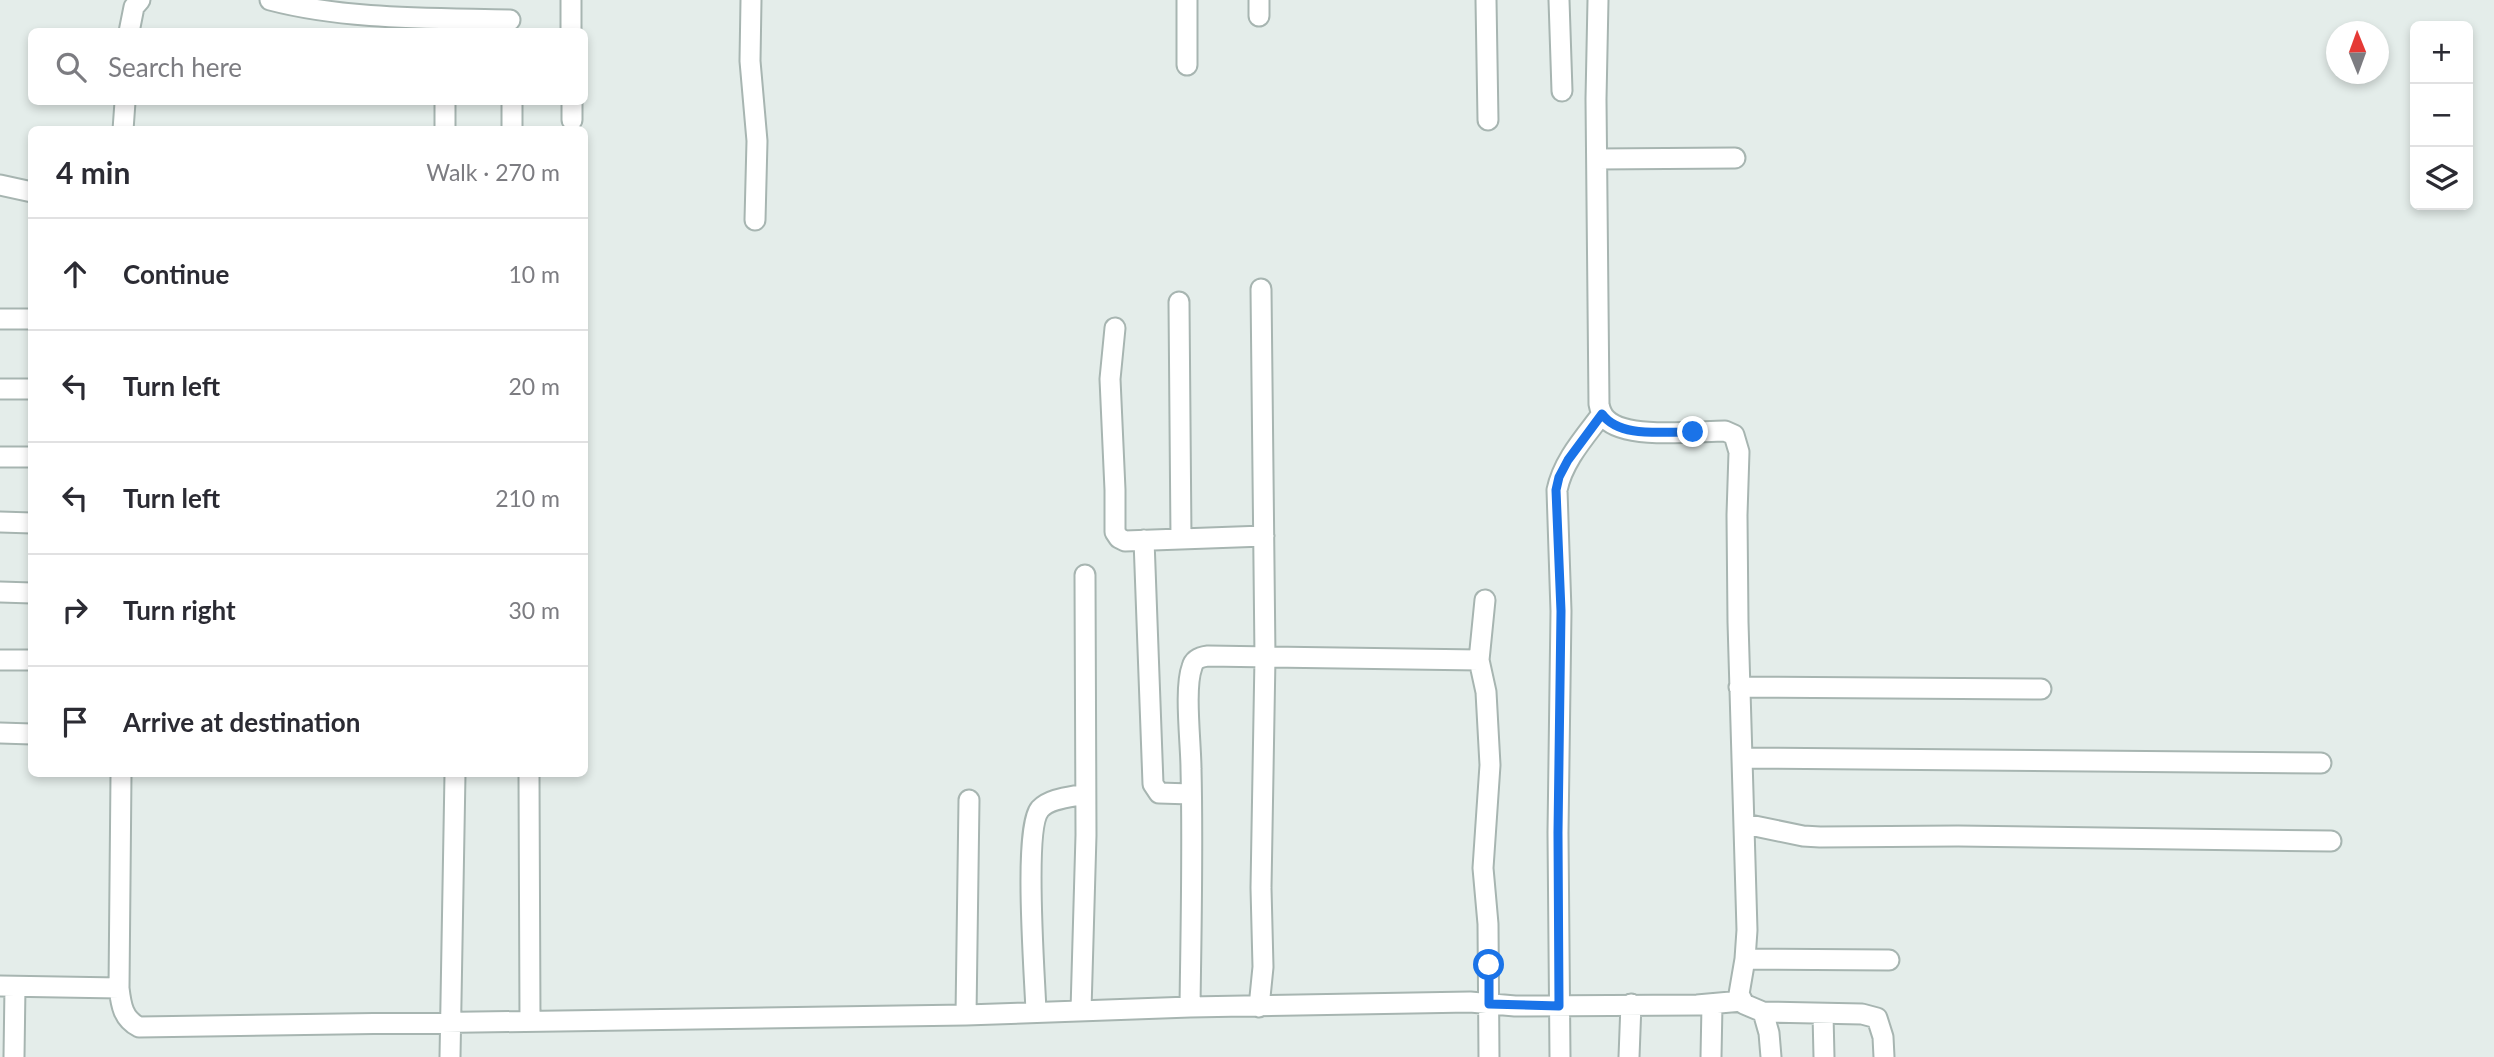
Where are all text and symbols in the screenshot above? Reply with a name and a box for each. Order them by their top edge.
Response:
north arrow [2326,21,2389,84]
map controls [2410,21,2473,210]
button: + [2410,21,2473,84]
search box [28,28,588,105]
icon: search [52,48,90,86]
text: Search here [108,51,242,83]
button: − [2410,84,2473,147]
button: layers [2410,147,2473,210]
text: 4 min [56,154,130,190]
text: Walk · 270 m [426,158,560,186]
icon: ahead [56,255,94,293]
text: Continue [123,258,229,290]
text: 10 m [509,260,560,288]
icon: left [56,367,94,405]
text: Turn left [123,370,220,402]
text: 20 m [509,372,560,400]
route end [1677,416,1708,447]
icon: left [56,479,94,517]
text: Turn left [123,482,220,514]
text: 210 m [495,484,560,512]
icon: right [56,591,94,629]
text: Turn right [123,594,236,626]
text: 30 m [509,596,560,624]
icon: arrive [56,703,94,741]
text: Arrive at destination [123,706,360,738]
route start [1473,949,1504,980]

